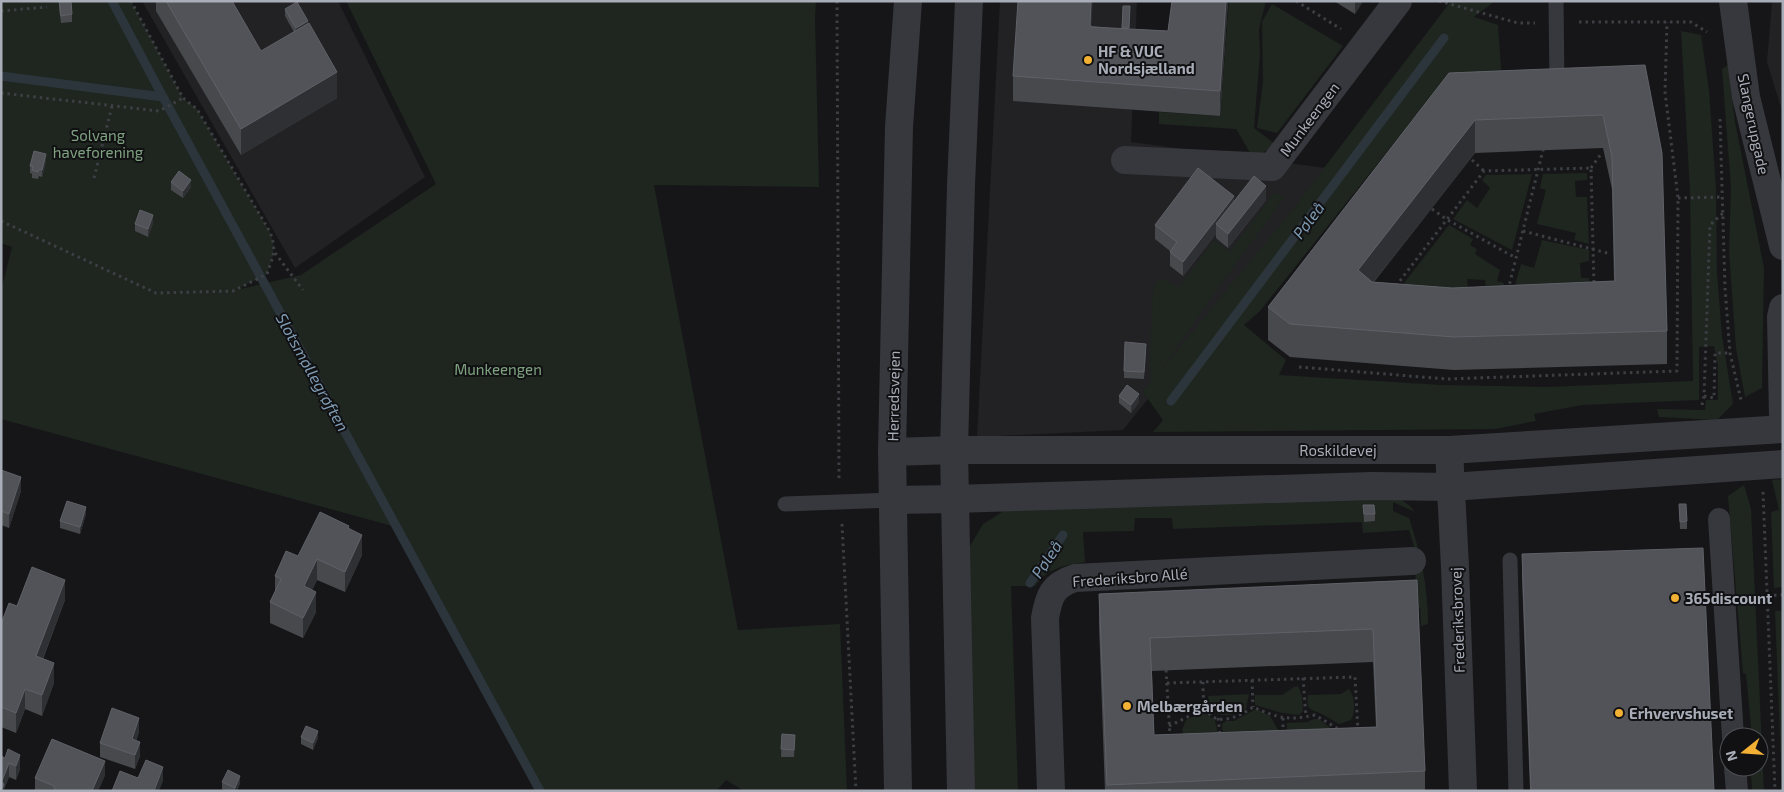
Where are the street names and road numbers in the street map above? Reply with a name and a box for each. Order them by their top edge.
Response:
street label: Slangerupgade [1735,72,1773,176]
street label: Munkeengen [1275,79,1343,159]
street label: Herredsvejen [883,351,904,441]
street label: Roskildevej [1299,441,1377,460]
street label: Frederiksbro Allé [1072,564,1188,590]
street label: Frederiksbrovej [1446,567,1469,673]

